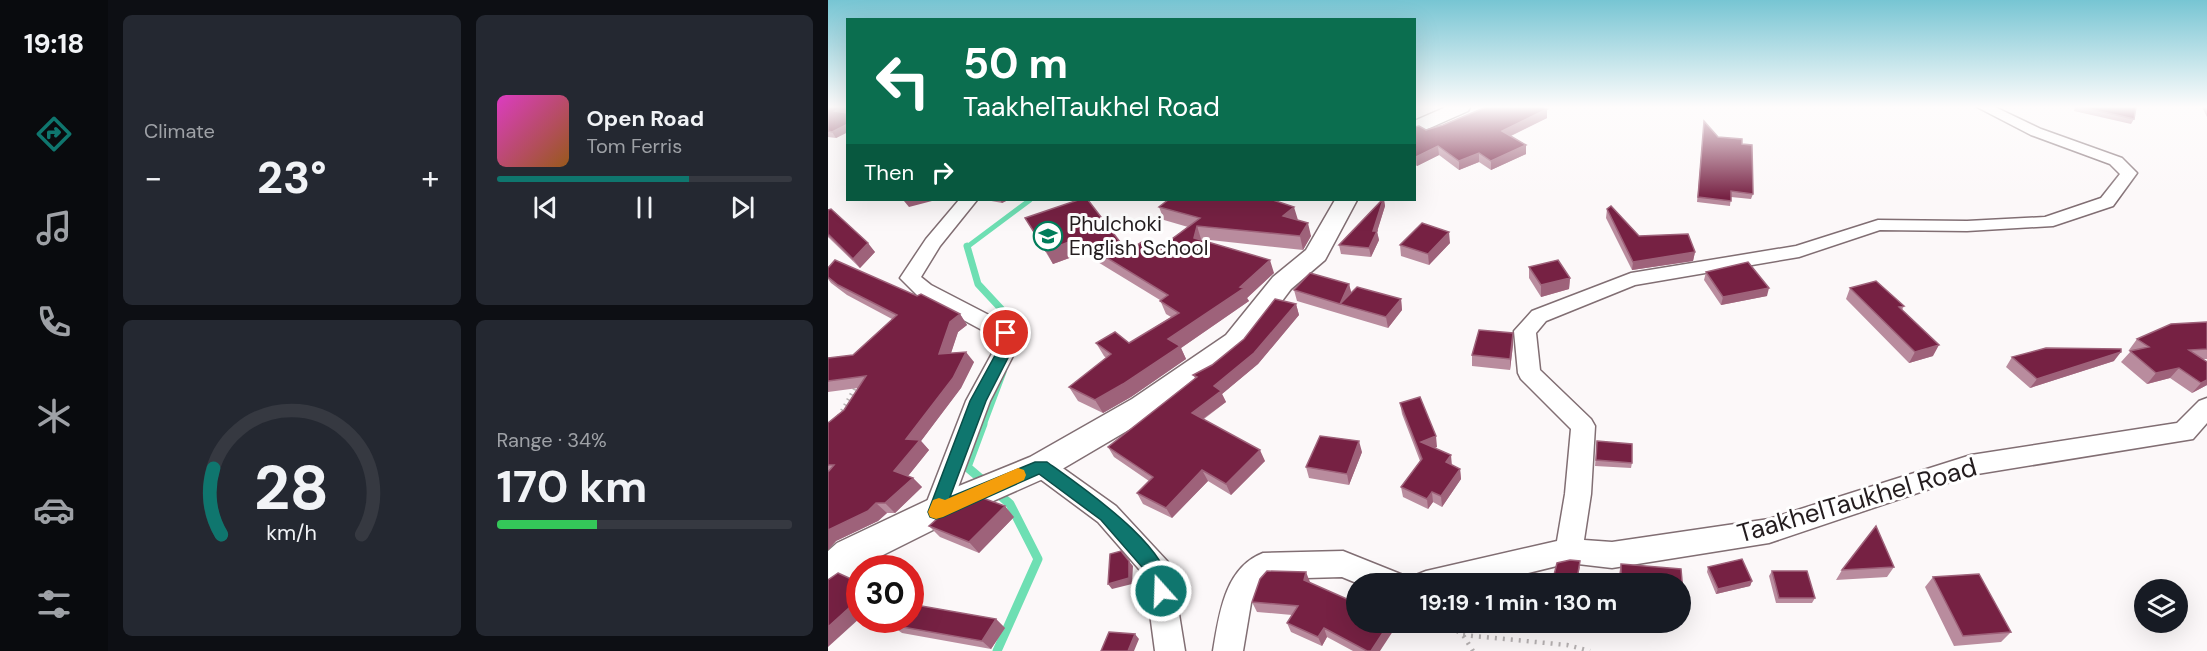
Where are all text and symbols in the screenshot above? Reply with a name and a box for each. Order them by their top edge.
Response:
text: 19:18 [24,26,84,61]
text: 50 m [963,36,1068,91]
icon: left [864,42,942,120]
text: TaakhelTaukhel Road [963,89,1220,124]
text: Open Road [587,104,704,133]
icon: directions [33,113,75,155]
text: Climate [144,118,215,144]
text: Tom Ferris [587,133,682,159]
text: 23° [257,148,326,207]
text: − [144,156,162,199]
text: + [421,156,440,199]
icon: right [926,156,959,189]
text: Then [864,158,914,187]
icon: previous [529,191,562,224]
icon: pause [628,191,661,224]
icon: next [726,191,759,224]
icon: music [33,207,75,249]
place label: Phulchoki English School [1069,210,1208,262]
school or university icon: Phulchoki English School [1032,220,1064,252]
icon: phone [33,301,75,343]
pin [980,307,1031,358]
icon: arrive [989,316,1022,349]
icon: climate [33,395,75,437]
text: Range · 34% [497,427,607,453]
text: 28 [254,447,329,528]
street label: TaakhelTaukhel Road [1733,450,1981,550]
text: 170 km [497,457,647,516]
icon: car [33,489,75,531]
text: km/h [266,519,317,547]
speed limit sign: 30 [846,555,924,633]
position arrow [1129,559,1193,623]
map controls [2134,579,2188,633]
button: layers [2134,579,2188,633]
icon: filters [33,583,75,625]
text: 19:19 · 1 min · 130 m [1420,588,1617,617]

